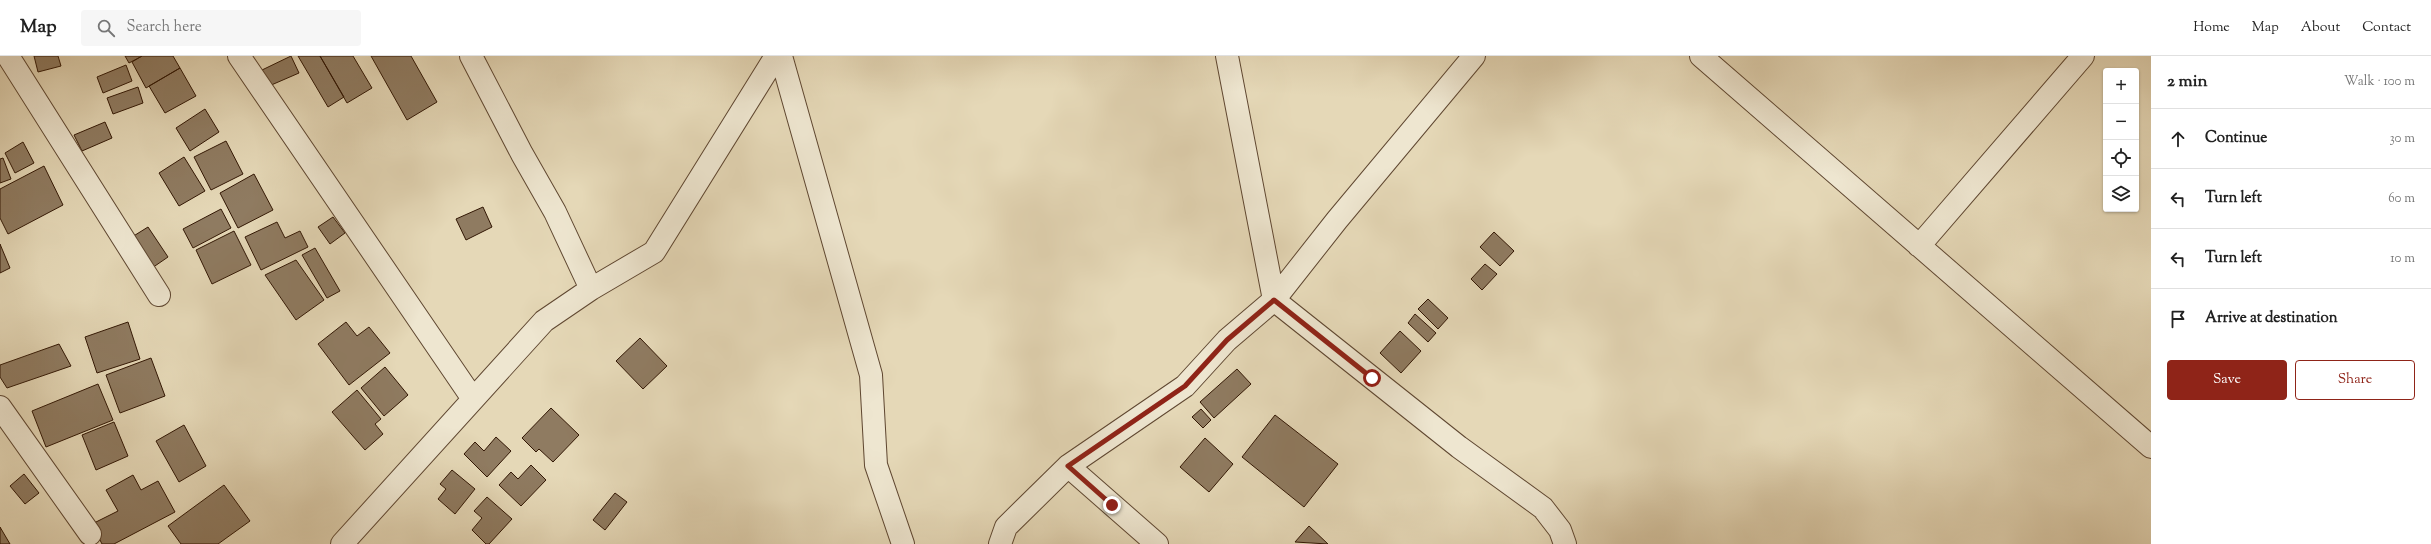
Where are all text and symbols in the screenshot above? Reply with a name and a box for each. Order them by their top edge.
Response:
search box [81,10,361,46]
text: Map [20,14,57,41]
icon: search [95,17,117,39]
text: Search here [127,17,202,38]
text: Home [2193,18,2230,38]
text: Map [2252,18,2279,38]
text: About [2301,18,2340,38]
text: Contact [2362,18,2411,38]
map controls [2103,68,2139,212]
button: + [2103,68,2139,104]
text: 2 min [2167,70,2208,94]
text: Walk · 100 m [2344,73,2415,91]
button: − [2103,104,2139,140]
icon: ahead [2167,128,2189,150]
text: Continue [2205,128,2267,149]
text: 30 m [2389,130,2415,148]
button: locate [2103,140,2139,176]
button: layers [2103,176,2139,212]
icon: left [2167,188,2189,210]
text: Turn left [2205,188,2262,209]
text: 60 m [2388,190,2415,208]
icon: left [2167,248,2189,270]
text: Turn left [2205,248,2262,269]
text: 10 m [2390,250,2415,268]
icon: arrive [2167,308,2189,330]
text: Arrive at destination [2205,308,2338,329]
button: Save [2167,360,2287,400]
button: Share [2295,360,2415,400]
route start [1363,369,1381,387]
route end [1103,496,1121,514]

